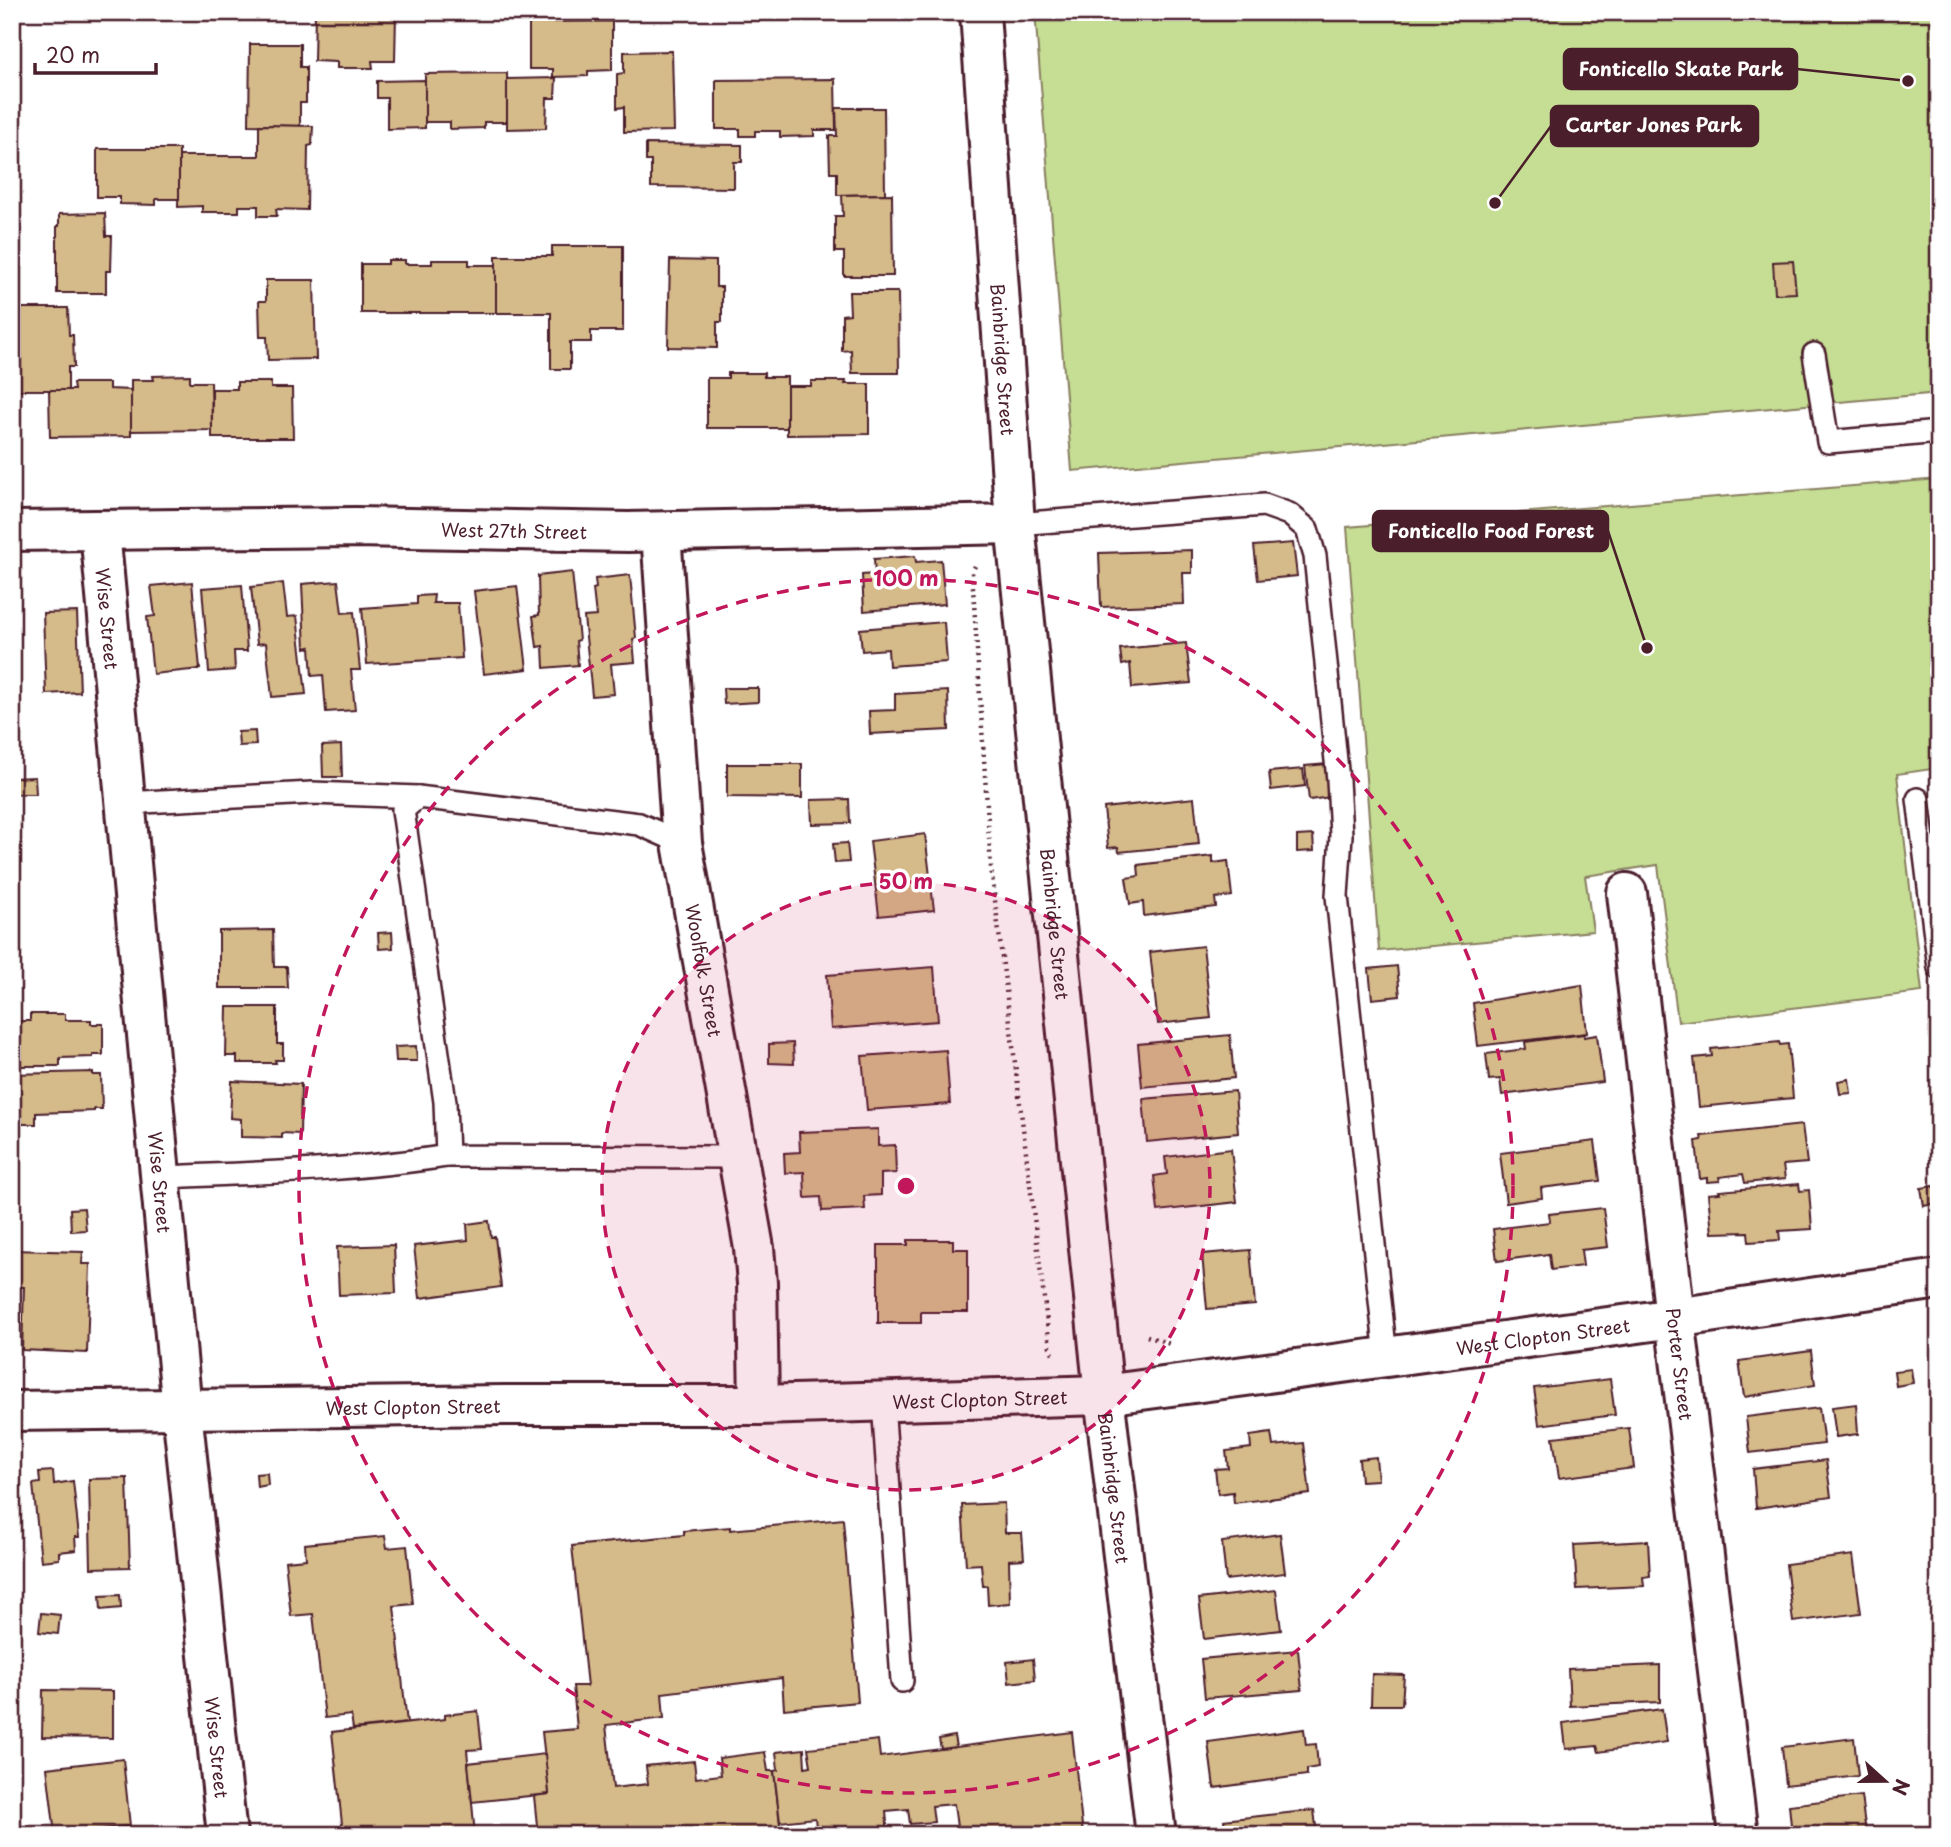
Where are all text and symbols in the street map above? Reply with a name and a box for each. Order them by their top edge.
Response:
scale bar [35,32,156,76]
text: 20 m [46,38,100,70]
callout: Fonticello Skate Park [1564,49,1797,89]
text: Fonticello Skate Park [1579,54,1784,82]
callout: Carter Jones Park [1551,106,1758,146]
text: Carter Jones Park [1566,110,1743,138]
street label: Bainbridge Street [985,282,1022,436]
callout: Fonticello Food Forest [1373,511,1608,551]
street label: West 27th Street [441,515,587,545]
text: Fonticello Food Forest [1388,516,1594,544]
text: 100 m [873,561,939,593]
street label: Wise Street [90,567,126,671]
street label: Bainbridge Street [1035,847,1077,1001]
text: 50 m [879,864,933,896]
street label: Woolfolk Street [680,902,730,1039]
street label: Wise Street [143,1130,179,1234]
centre of rings [894,1174,918,1198]
street label: Porter Street [1660,1306,1701,1422]
street label: West Clopton Street [1454,1311,1631,1361]
street label: West Clopton Street [892,1383,1068,1415]
street label: West Clopton Street [325,1392,501,1421]
street label: Bainbridge Street [1093,1410,1137,1565]
street label: Wise Street [199,1695,237,1799]
north arrow [1850,1745,1920,1815]
text: N [1886,1775,1918,1799]

